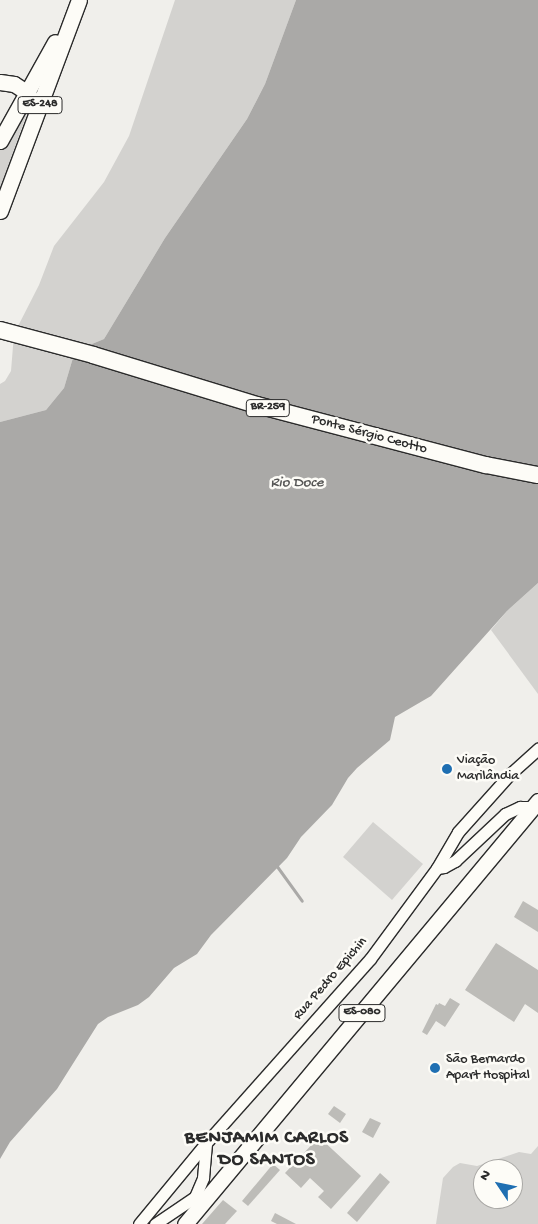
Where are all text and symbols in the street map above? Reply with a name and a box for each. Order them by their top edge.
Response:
road number: ES-248 [18,96,62,114]
road number: BR-259 [246,398,290,418]
street label: Ponte Sérgio Ceotto [309,411,429,459]
water label: Rio Doce [271,475,323,493]
place label: Viação Marilândia [457,753,519,786]
marker: Viação Marilândia [441,763,453,775]
street label: Rua Pedro Epichin [290,934,372,1024]
road number: ES-080 [338,1004,386,1022]
place label: São Bernardo Apart Hospital [446,1052,530,1084]
marker: São Bernardo Apart Hospital [428,1061,442,1075]
district label: BENJAMIM CARLOS DO SANTOS [183,1128,351,1172]
north arrow [473,1159,523,1209]
text: N [476,1167,496,1184]

